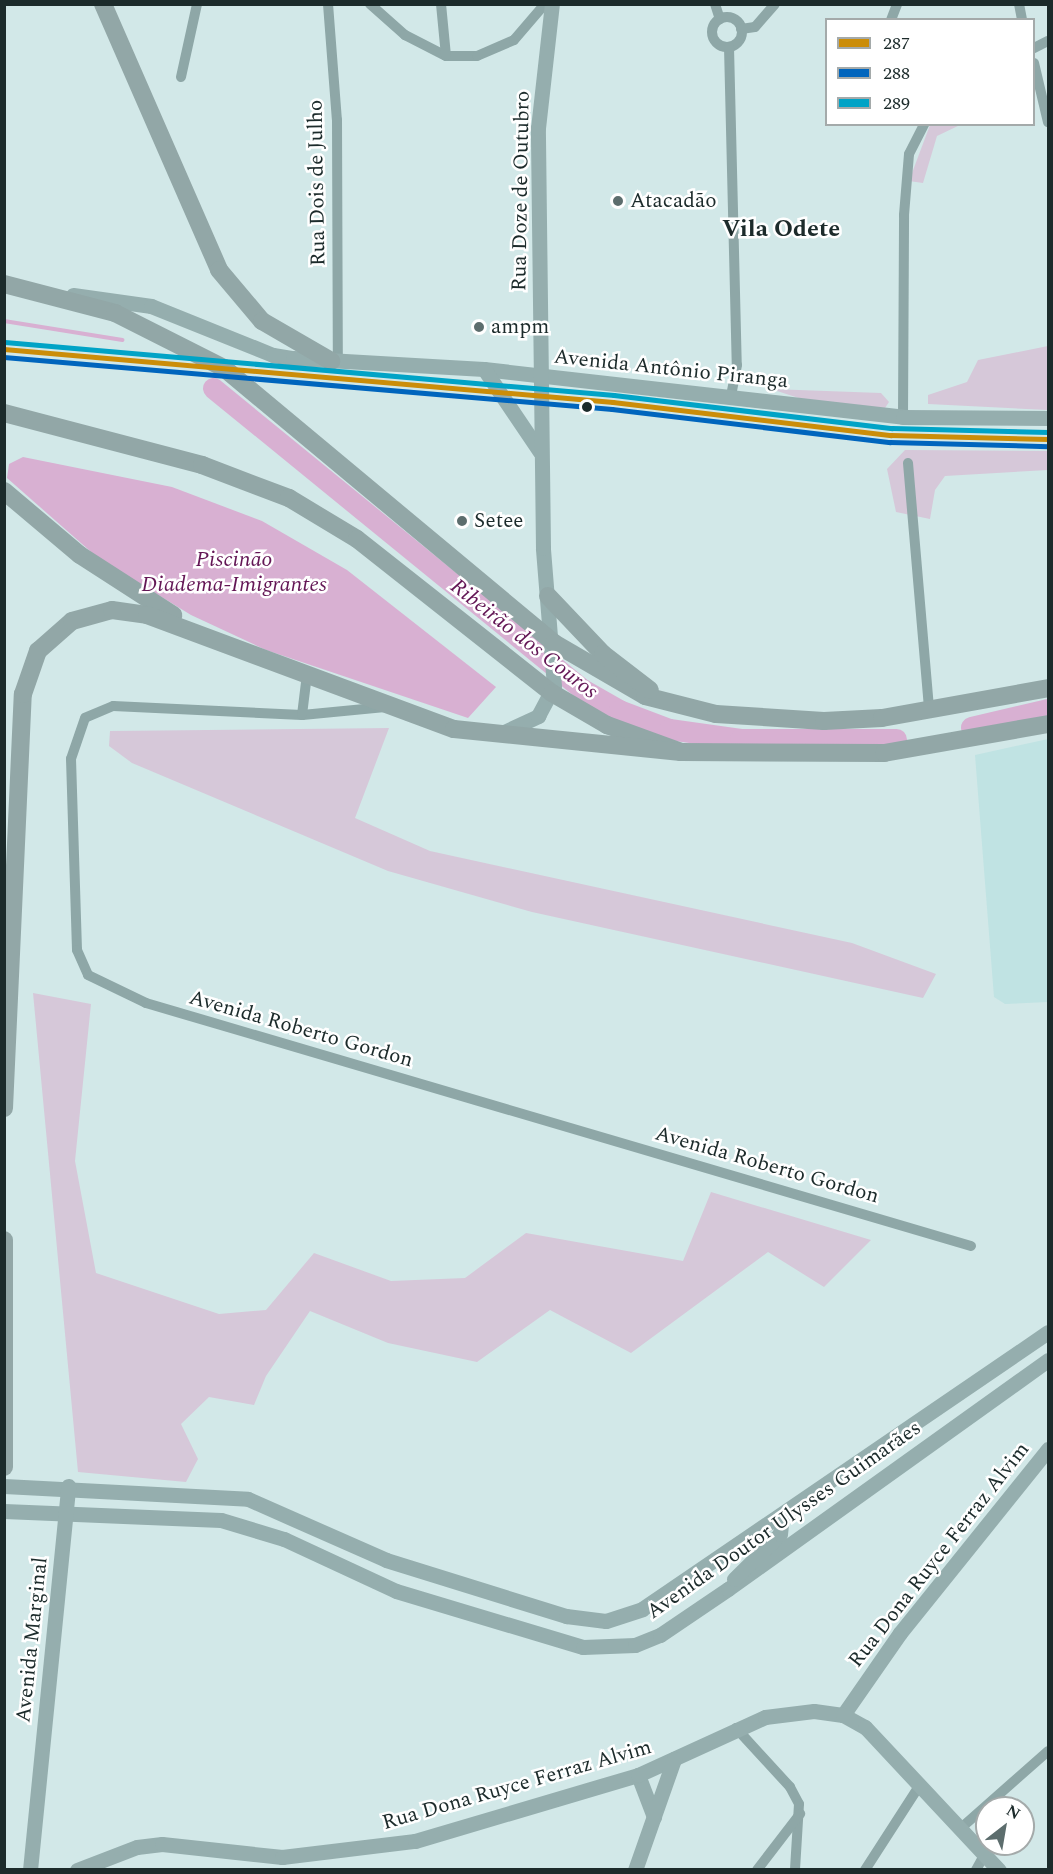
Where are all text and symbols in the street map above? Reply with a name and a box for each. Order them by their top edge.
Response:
legend [825,18,1035,126]
text: 287 [883,30,910,57]
text: 288 [883,60,910,87]
text: 289 [883,90,910,117]
street label: Rua Doze de Outubro [507,91,535,291]
street label: Rua Dois de Julho [303,100,331,266]
place label: Atacadão [630,188,716,214]
marker: Atacadão [611,194,625,208]
district label: Vila Odete [722,216,840,244]
place label: ampm [491,314,549,340]
marker: ampm [472,320,486,334]
street label: Avenida Antônio Piranga [553,344,789,394]
unlabelled marker [581,401,593,413]
place label: Setee [474,508,523,534]
marker: Setee [455,514,469,528]
water label: Piscinão Diadema-Imigrantes [141,546,327,598]
water label: Ribeirão dos Couros [445,573,603,705]
street label: Avenida Roberto Gordon [186,985,416,1073]
street label: Avenida Roberto Gordon [652,1121,882,1209]
street label: Avenida Doutor Ulysses Guimarães [642,1415,926,1625]
street label: Rua Dona Ruyce Ferraz Alvim [843,1437,1035,1673]
street label: Avenida Marginal [11,1556,53,1724]
street label: Rua Dona Ruyce Ferraz Alvim [380,1734,654,1836]
north arrow [975,1796,1035,1856]
text: N [1001,1799,1025,1826]

